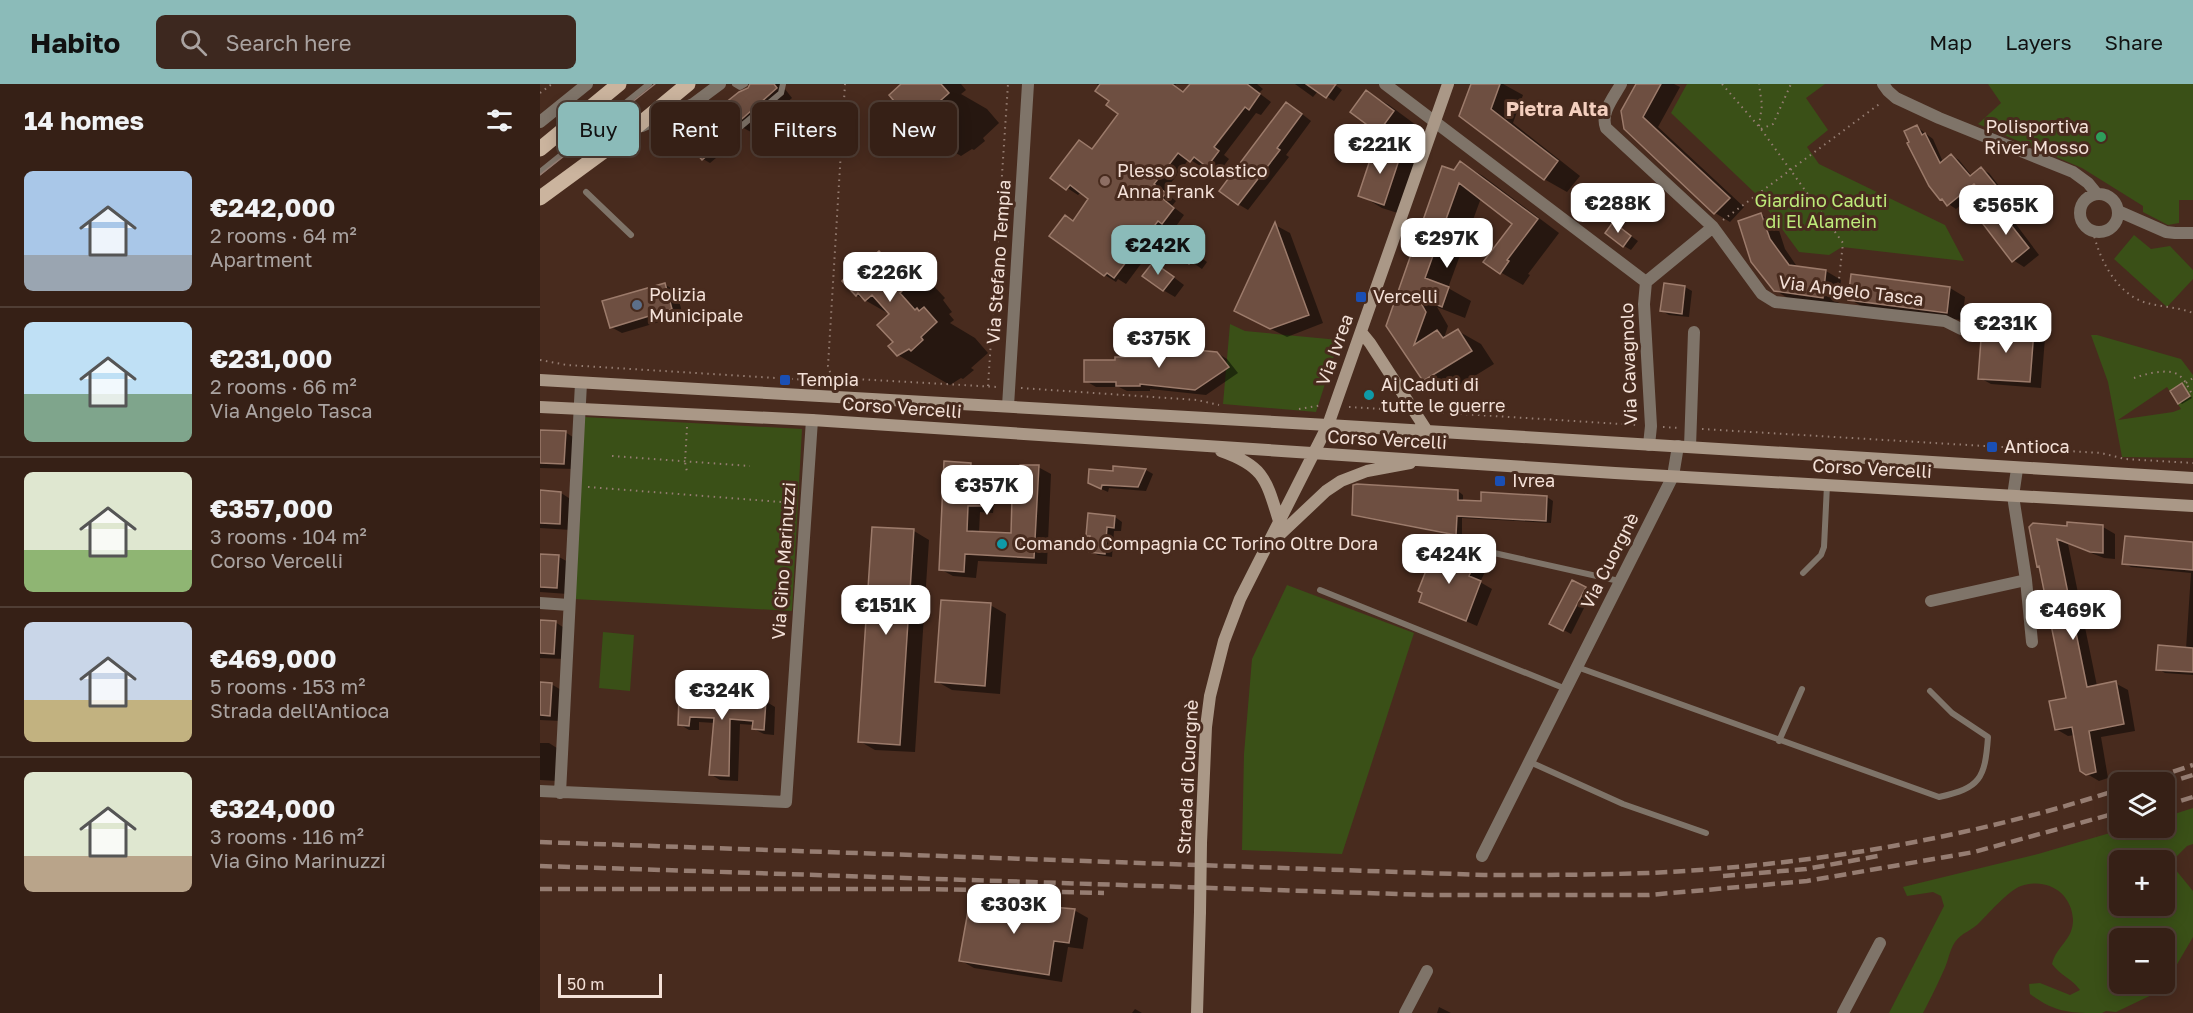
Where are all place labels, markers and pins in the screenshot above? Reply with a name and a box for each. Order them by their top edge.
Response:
place label: Polisportiva River Mosso [1984,115,2089,158]
pin: €221K [1338,124,1422,175]
marker: Polisportiva River Mosso [2094,130,2108,144]
place label: Plesso scolastico Anna Frank [1117,159,1267,202]
marker: Plesso scolastico Anna Frank [1098,174,1112,188]
pin: €288K [1576,183,1660,234]
pin: €565K [1964,185,2048,236]
pin: €297K [1405,218,1489,269]
pin: €242K [1116,225,1200,276]
pin: €226K [848,252,932,303]
place label: Polizia Municipale [649,283,743,326]
place label: Vercelli [1373,285,1438,307]
marker: Vercelli [1354,290,1368,304]
marker: Polizia Municipale [630,298,644,312]
pin: €231K [1964,303,2048,354]
pin: €375K [1117,318,1201,369]
place label: Tempia [797,368,859,390]
marker: Tempia [778,373,792,387]
place label: Ai Caduti di tutte le guerre [1381,373,1505,416]
marker: Ai Caduti di tutte le guerre [1362,388,1376,402]
place label: Antioca [2004,435,2070,457]
marker: Antioca [1985,440,1999,454]
pin: €357K [945,465,1029,516]
place label: Ivrea [1512,469,1555,491]
marker: Ivrea [1493,474,1507,488]
place label: Comando Compagnia CC Torino Oltre Dora [1014,532,1378,554]
pin: €424K [1407,534,1491,585]
marker: Comando Compagnia CC Torino Oltre Dora [995,537,1009,551]
pin: €151K [844,585,928,636]
pin: €469K [2031,590,2115,641]
pin: €324K [680,670,764,721]
pin: €303K [972,884,1056,935]

